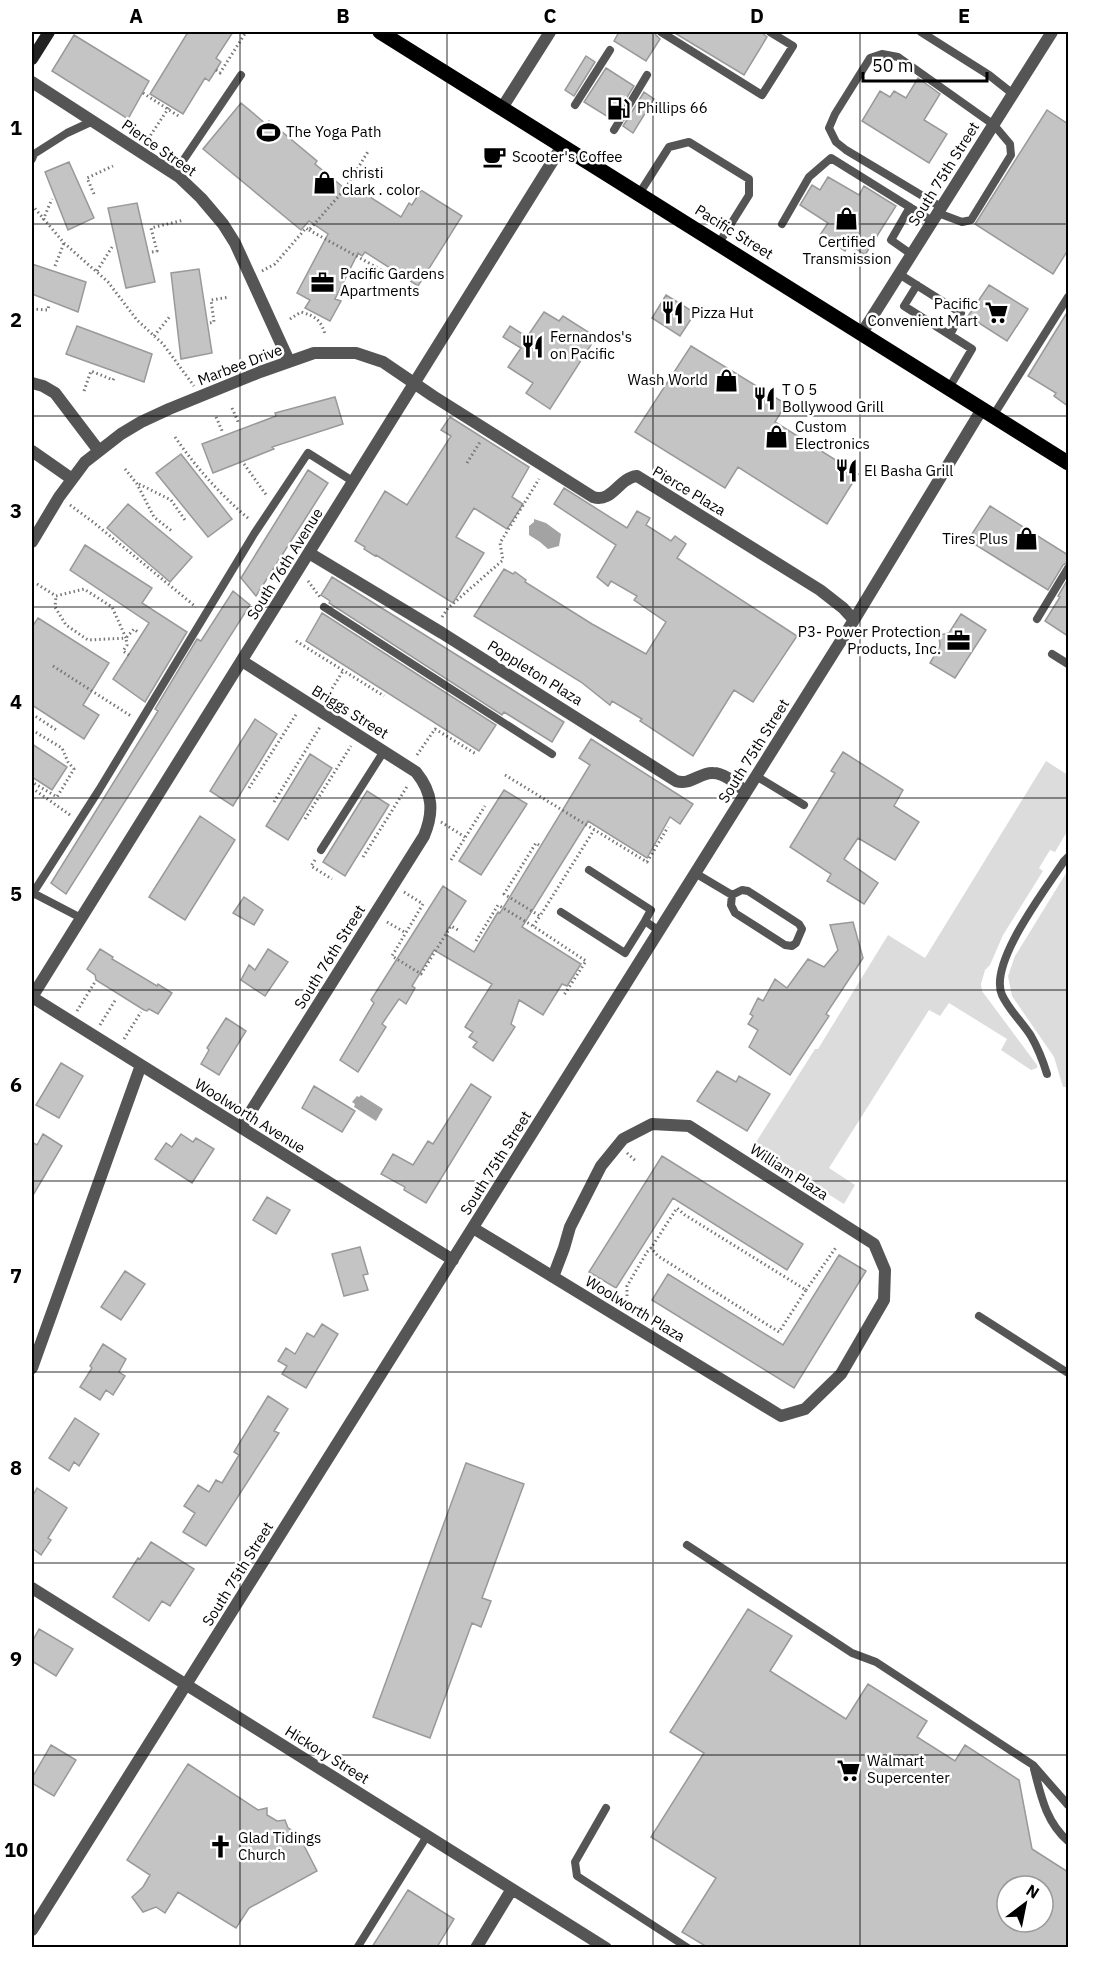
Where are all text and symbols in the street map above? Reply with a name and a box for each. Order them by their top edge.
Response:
text: A [129,2,143,29]
text: B [336,2,350,29]
text: C [543,2,557,29]
text: D [750,2,764,29]
text: E [958,2,970,29]
scale bar [863,45,988,83]
text: 50 m [872,54,914,77]
fuel station icon: Phillips 66 [606,95,632,121]
place label: Phillips 66 [637,98,708,117]
text: 1 [10,114,22,141]
street label: Pierce Street [118,115,200,180]
street label: South 75th Street [904,118,983,229]
sports icon: The Yoga Path [255,119,281,145]
place label: The Yoga Path [286,122,382,141]
cafe icon: Scooter's Coffee [481,144,507,170]
place label: Scooter's Coffee [512,147,623,166]
place label: christi clark . color [342,163,421,199]
shop icon: christi clark . color [311,169,337,195]
street label: Pacific Street [691,200,777,263]
shop icon: Certified Transmission [834,205,860,231]
place label: Certified Transmission [802,232,892,268]
place label: Pacific Gardens Apartments [340,264,444,300]
office icon: Pacific Gardens Apartments [309,270,335,296]
place label: Pacific Convenient Mart [868,294,978,330]
restaurant icon: Pizza Hut [660,300,686,326]
supermarket icon: Pacific Convenient Mart [983,300,1009,326]
place label: Pizza Hut [691,303,754,322]
text: 2 [10,306,22,333]
place label: Fernandos's on Pacific [550,327,632,363]
restaurant icon: Fernandos's on Pacific [519,333,545,359]
street label: Marbee Drive [195,340,285,389]
shop icon: Wash World [713,367,739,393]
place label: Wash World [628,370,708,389]
place label: T O 5 Bollywood Grill [782,380,884,416]
restaurant icon: T O 5 Bollywood Grill [751,386,777,412]
place label: Custom Electronics [795,417,870,453]
shop icon: Custom Electronics [764,423,790,449]
restaurant icon: El Basha Grill [833,458,859,484]
street label: Pierce Plaza [649,461,729,520]
place label: El Basha Grill [864,461,953,480]
text: 3 [10,497,22,524]
street label: South 76th Avenue [243,504,327,623]
shop icon: Tires Plus [1013,526,1039,552]
place label: Tires Plus [942,529,1008,548]
place label: P3- Power Protection Products, Inc. [798,622,941,658]
office icon: P3- Power Protection Products, Inc. [946,628,972,654]
street label: Poppleton Plaza [484,636,586,709]
street label: Briggs Street [308,680,392,743]
text: 4 [10,688,22,715]
street label: South 75th Street [714,695,793,806]
text: 5 [10,880,22,907]
street label: South 76th Street [290,901,369,1012]
text: 6 [10,1071,22,1098]
street label: Woolworth Avenue [191,1074,309,1157]
street label: South 75th Street [456,1107,535,1218]
street label: William Plaza [746,1139,832,1204]
text: 7 [10,1262,22,1289]
street label: Woolworth Plaza [582,1271,689,1346]
text: 8 [10,1454,22,1481]
street label: South 75th Street [198,1518,277,1629]
text: 9 [10,1645,22,1672]
street label: Hickory Street [282,1721,373,1788]
place label: Walmart Supercenter [867,1751,950,1787]
supermarket icon: Walmart Supercenter [836,1757,862,1783]
place label: Glad Tidings Church [238,1828,321,1864]
church icon: Glad Tidings Church [207,1834,233,1860]
text: 10 [4,1836,28,1863]
north arrow [995,1874,1055,1934]
text: N [1023,1880,1043,1903]

